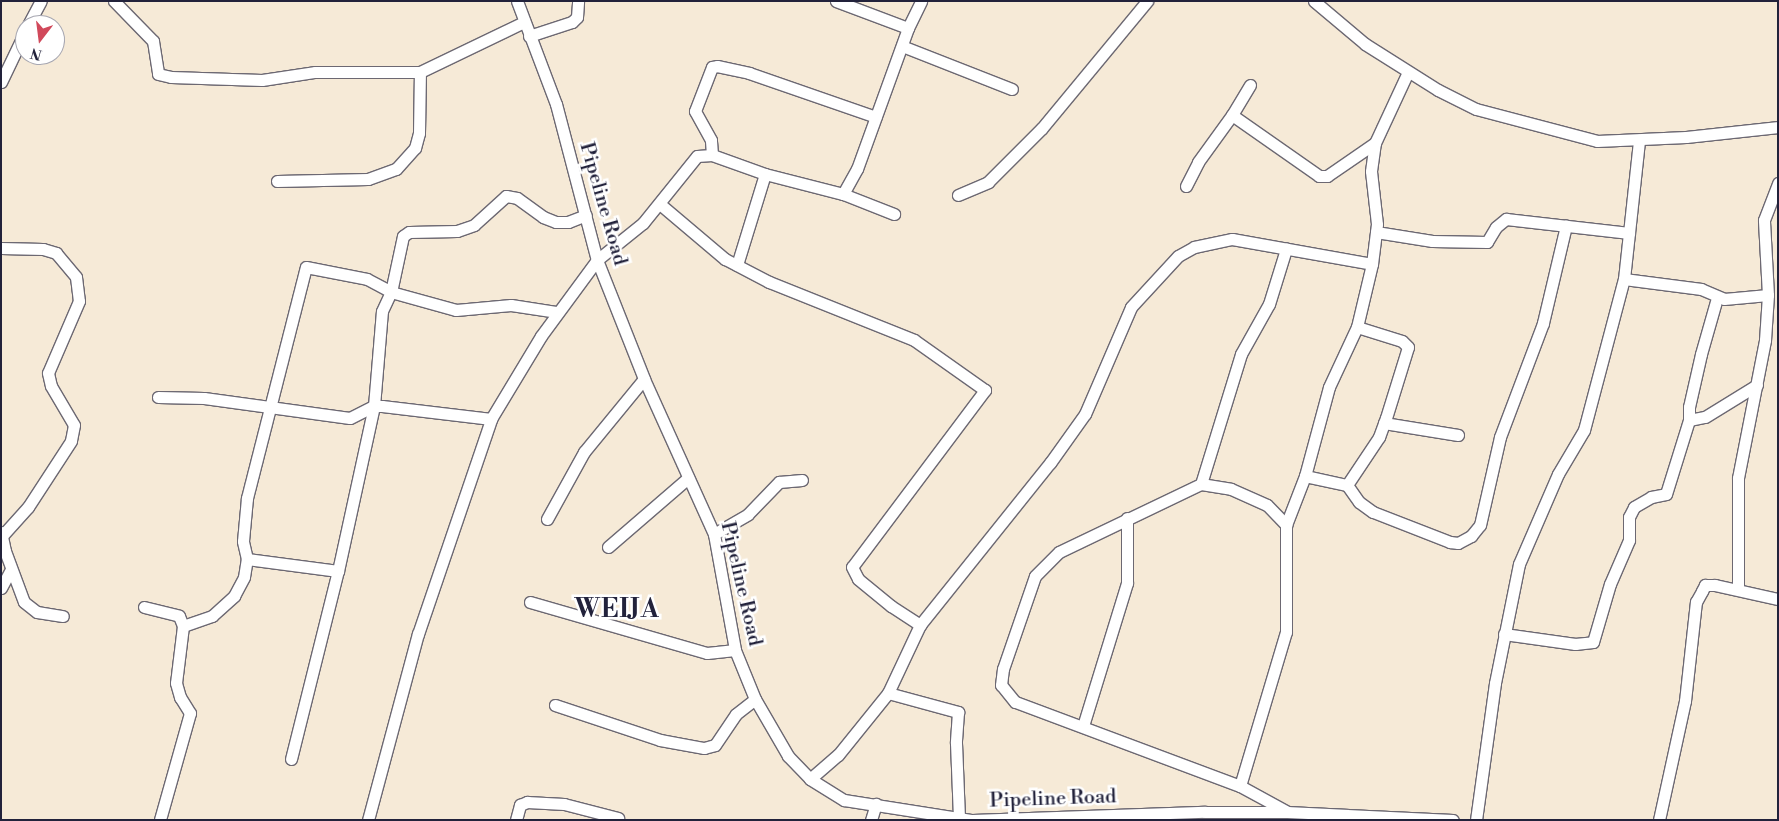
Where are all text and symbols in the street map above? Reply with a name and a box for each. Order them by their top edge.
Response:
north arrow [15,15,65,65]
text: N [29,43,44,64]
street label: Pipeline Road [574,140,632,268]
street label: Pipeline Road [715,519,767,649]
district label: WEIJA [574,595,660,625]
street label: Pipeline Road [989,785,1117,813]

